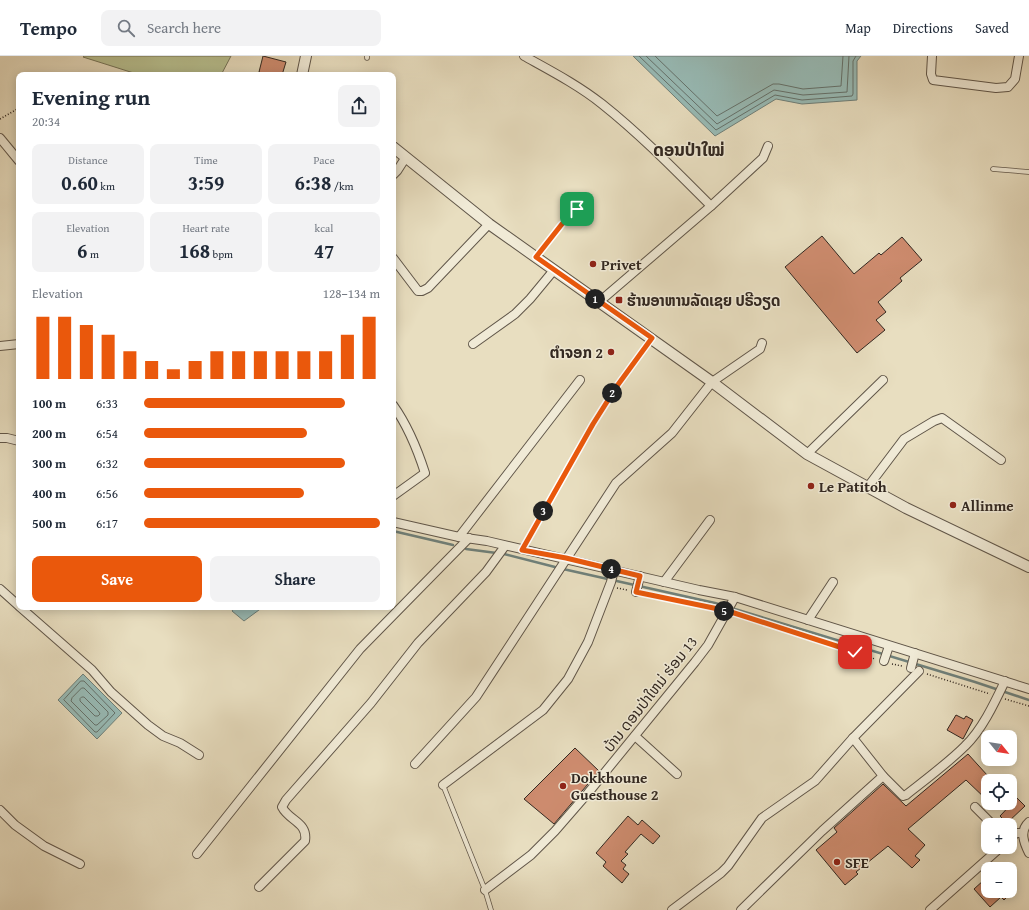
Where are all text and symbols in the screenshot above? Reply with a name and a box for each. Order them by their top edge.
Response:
search box [101,10,381,46]
text: Tempo [20,14,77,42]
icon: search [115,17,137,39]
text: Search here [147,17,221,38]
text: Map [845,18,871,38]
text: Directions [893,18,953,38]
text: Saved [975,18,1009,38]
text: Evening run [32,81,150,113]
button: share [338,85,380,127]
text: 20:34 [32,112,60,131]
district label: ດອນປ່າໃໝ່ [653,137,725,162]
text: Distance [68,152,108,168]
text: Time [194,152,218,168]
text: Pace [313,152,335,168]
text: 0.60 [61,168,98,197]
text: 3:59 [188,168,224,197]
text: 6:38 [295,168,331,197]
text: km [98,178,115,194]
text: /km [331,178,353,194]
pin [560,192,594,226]
icon: arrive [566,198,588,220]
text: Elevation [66,220,110,236]
text: Heart rate [182,220,230,236]
text: kcal [315,220,333,236]
text: 6 [77,236,87,265]
text: 168 [179,236,210,265]
text: 47 [314,236,334,265]
text: m [87,246,99,262]
text: bpm [210,246,233,262]
place label: Privet [601,254,642,275]
marker: Privet [588,259,598,269]
text: Elevation [32,284,83,303]
text: 128–134 m [323,284,380,303]
pin: 1 [585,289,605,309]
place label: ຮ້ານອາຫານລັດເຊຍ ປຣີວຽດ [627,290,781,311]
text: 1 [592,291,598,307]
marker: ຮ້ານອາຫານລັດເຊຍ ປຣີວຽດ [614,295,624,305]
place label: ຕຳຈອກ 2 [550,342,603,363]
marker: ຕຳຈອກ 2 [606,347,616,357]
pin: 2 [602,383,622,403]
text: 2 [609,385,615,401]
text: 100 m [32,394,66,413]
text: 6:33 [96,394,118,413]
text: 200 m [32,424,66,443]
text: 6:54 [96,424,118,443]
text: 300 m [32,454,66,473]
text: 6:32 [96,454,118,473]
place label: Le Patitoh [819,476,887,497]
marker: Le Patitoh [806,481,816,491]
text: 400 m [32,484,66,503]
text: 6:56 [96,484,118,503]
place label: Allinme [961,495,1014,516]
marker: Allinme [948,500,958,510]
pin: 3 [533,501,553,521]
text: 3 [540,503,546,519]
text: 500 m [32,514,66,533]
text: 6:17 [96,514,118,533]
button: Save [32,556,202,602]
button: Share [210,556,380,602]
pin: 4 [601,559,621,579]
text: 4 [608,561,614,577]
pin: 5 [714,601,734,621]
text: 5 [721,603,727,619]
street label: ບ້ານ ດອນປ່າໃຫມ່ ຮ່ອມ 13 [598,632,702,756]
pin [838,635,872,669]
icon: check [844,641,866,663]
north arrow [981,730,1017,766]
map controls [981,730,1017,898]
place label: Dokkhoune Guesthouse 2 [571,767,659,805]
button: locate [981,774,1017,810]
marker: Dokkhoune Guesthouse 2 [558,781,568,791]
button: + [981,818,1017,854]
place label: SFE [845,852,869,873]
marker: SFE [832,857,842,867]
button: − [981,862,1017,898]

